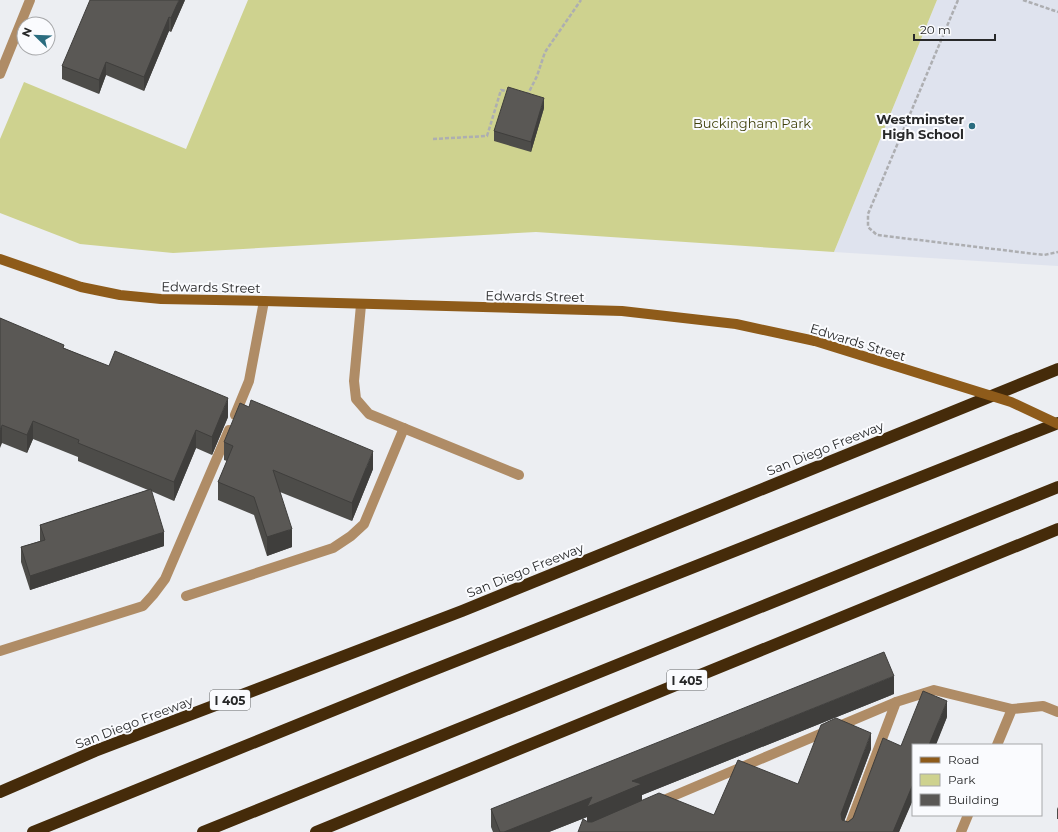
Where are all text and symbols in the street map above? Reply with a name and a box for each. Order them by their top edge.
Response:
north arrow [16,16,56,56]
scale bar [914,16,995,42]
text: 20 m [920,22,951,37]
text: N [19,25,35,39]
place label: Westminster High School [876,111,964,142]
park label: Buckingham Park [693,115,811,131]
marker: Westminster High School [967,121,977,131]
street label: Edwards Street [161,278,261,296]
street label: Edwards Street [485,287,585,305]
street label: Edwards Street [808,320,908,364]
street label: San Diego Freeway [764,417,887,479]
street label: San Diego Freeway [464,539,587,601]
road number: I 405 [667,670,707,690]
road number: I 405 [210,690,250,710]
street label: San Diego Freeway [73,692,196,752]
legend [912,744,1042,816]
text: Road [948,752,979,767]
text: Park [948,772,976,787]
text: Building [948,792,999,807]

